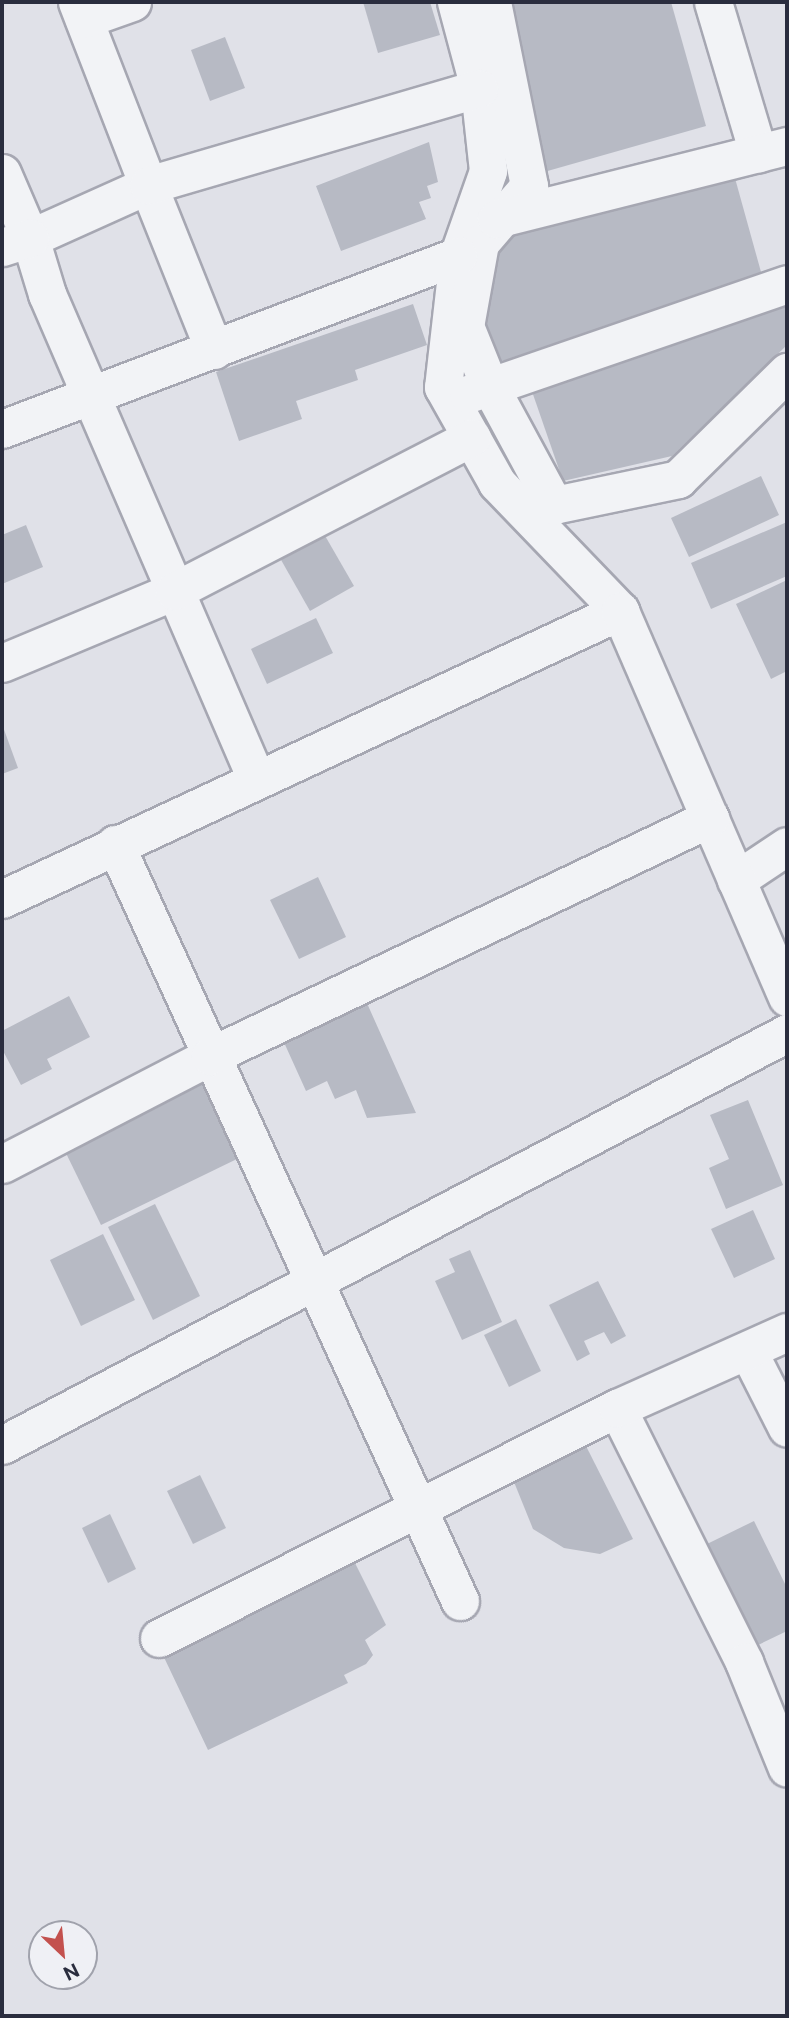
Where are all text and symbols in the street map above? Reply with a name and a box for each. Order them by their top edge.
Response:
north arrow [28,1920,98,1990]
text: N [60,1959,83,1985]

